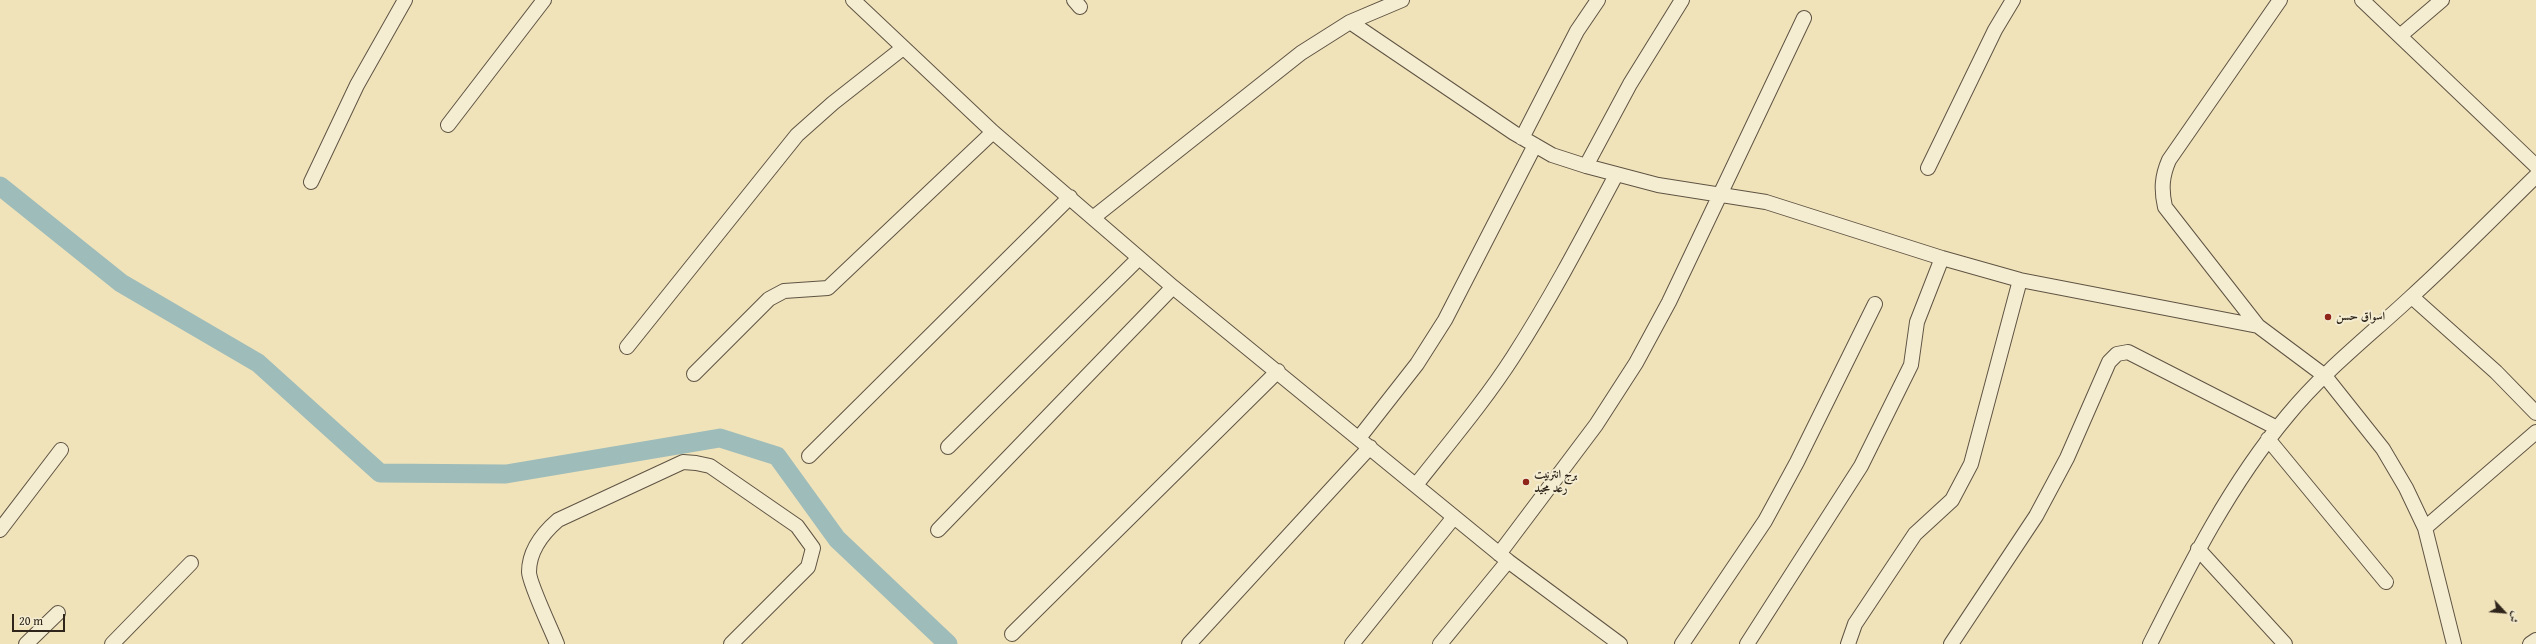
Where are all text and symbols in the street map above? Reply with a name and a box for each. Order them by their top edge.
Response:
place label: اسواق حسن [2336,310,2385,324]
marker: اسواق حسن [2323,312,2333,322]
place label: برج انترنيت رعد مجيد [1534,468,1577,496]
marker: برج انترنيت رعد مجيد [1521,477,1531,487]
north arrow [2484,592,2524,632]
scale bar [14,606,67,632]
text: ش [2505,609,2524,626]
text: 20 m [19,612,43,629]

